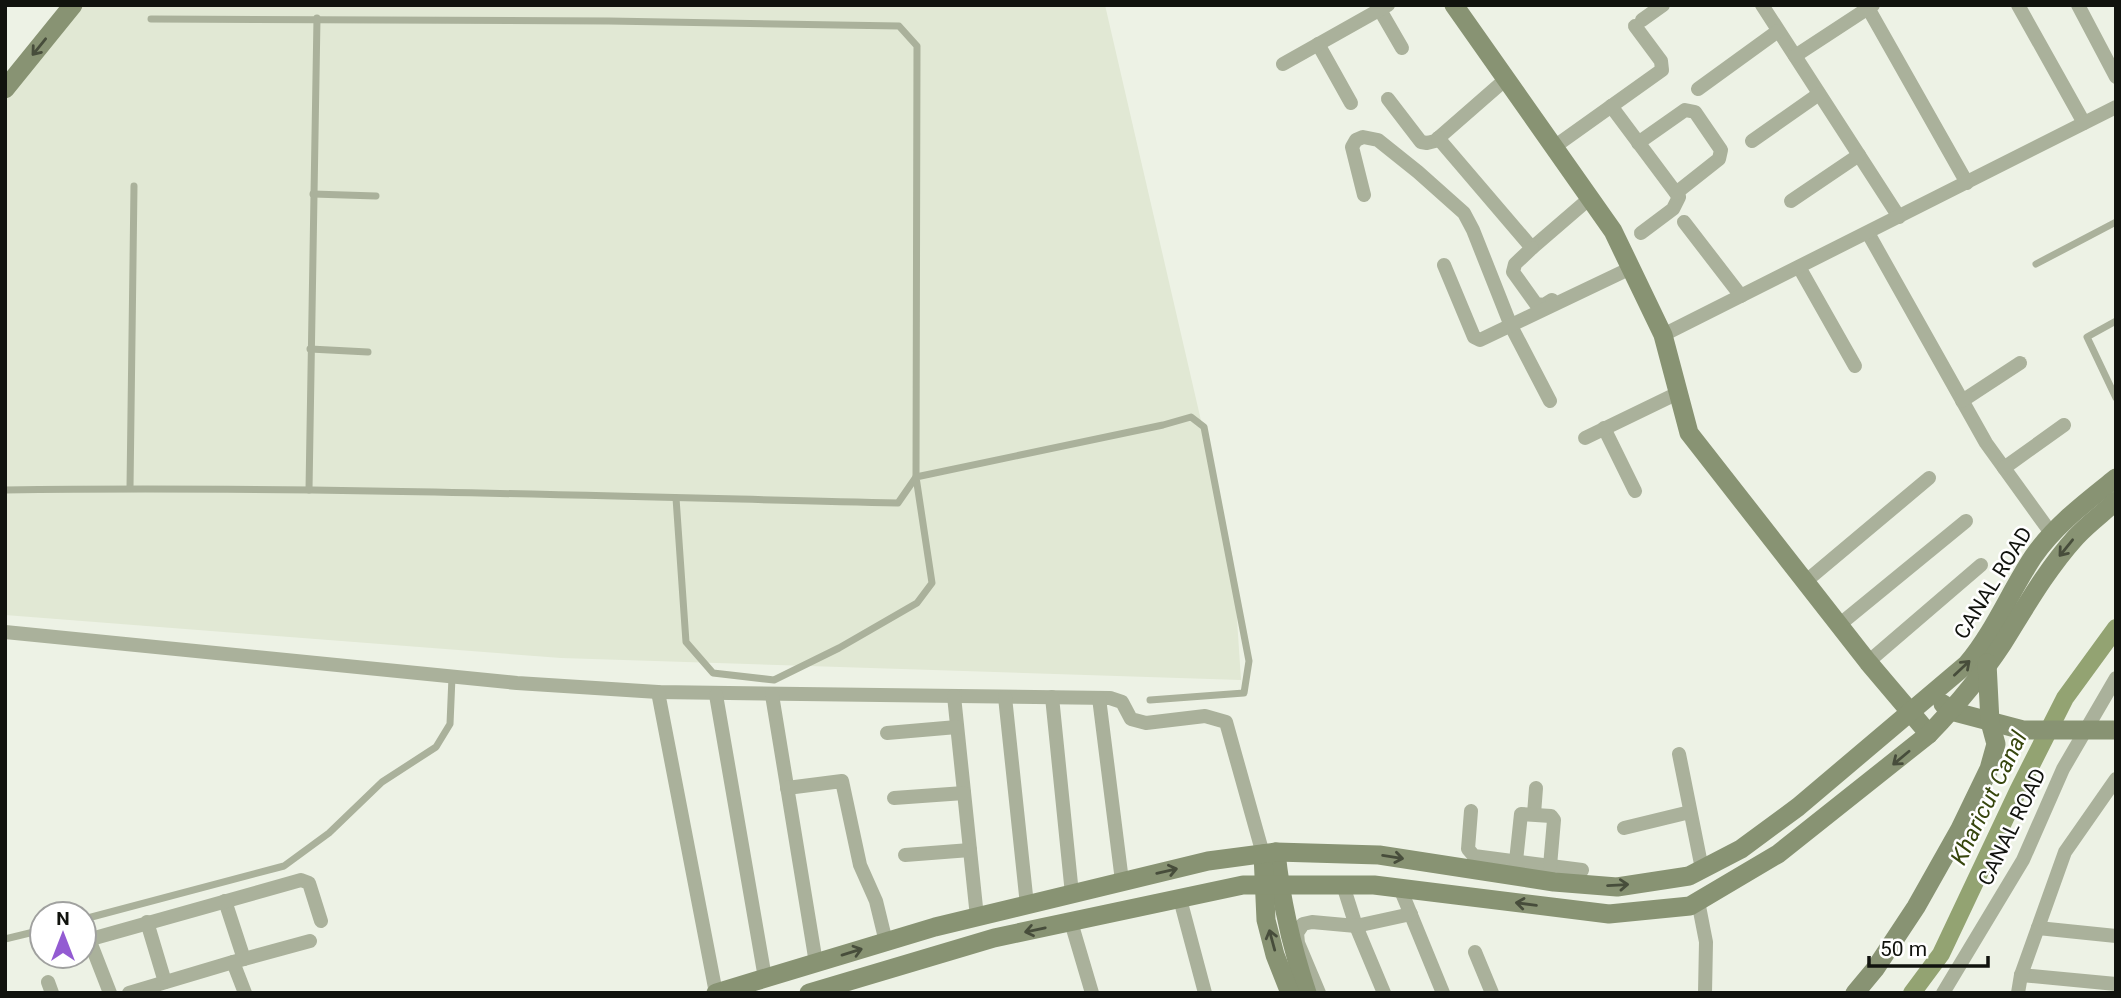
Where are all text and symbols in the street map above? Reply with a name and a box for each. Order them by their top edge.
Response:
one-way arrow [31,38,47,56]
street label: CANAL ROAD [1949,523,2037,643]
one-way arrow [2059,538,2074,556]
one-way arrow [1953,660,1970,677]
water label: Kharicut Canal [1945,726,2033,869]
one-way arrow [1893,750,1911,766]
street label: CANAL ROAD [1973,764,2051,890]
one-way arrow [1381,851,1404,864]
one-way arrow [1155,864,1178,877]
one-way arrow [1606,879,1629,892]
one-way arrow [1515,897,1538,910]
north arrow [28,900,98,970]
text: N [56,907,70,930]
one-way arrow [1024,923,1047,937]
scale bar [1869,925,1988,969]
one-way arrow [1264,929,1277,951]
text: 50 m [1880,937,1927,961]
one-way arrow [841,945,863,958]

